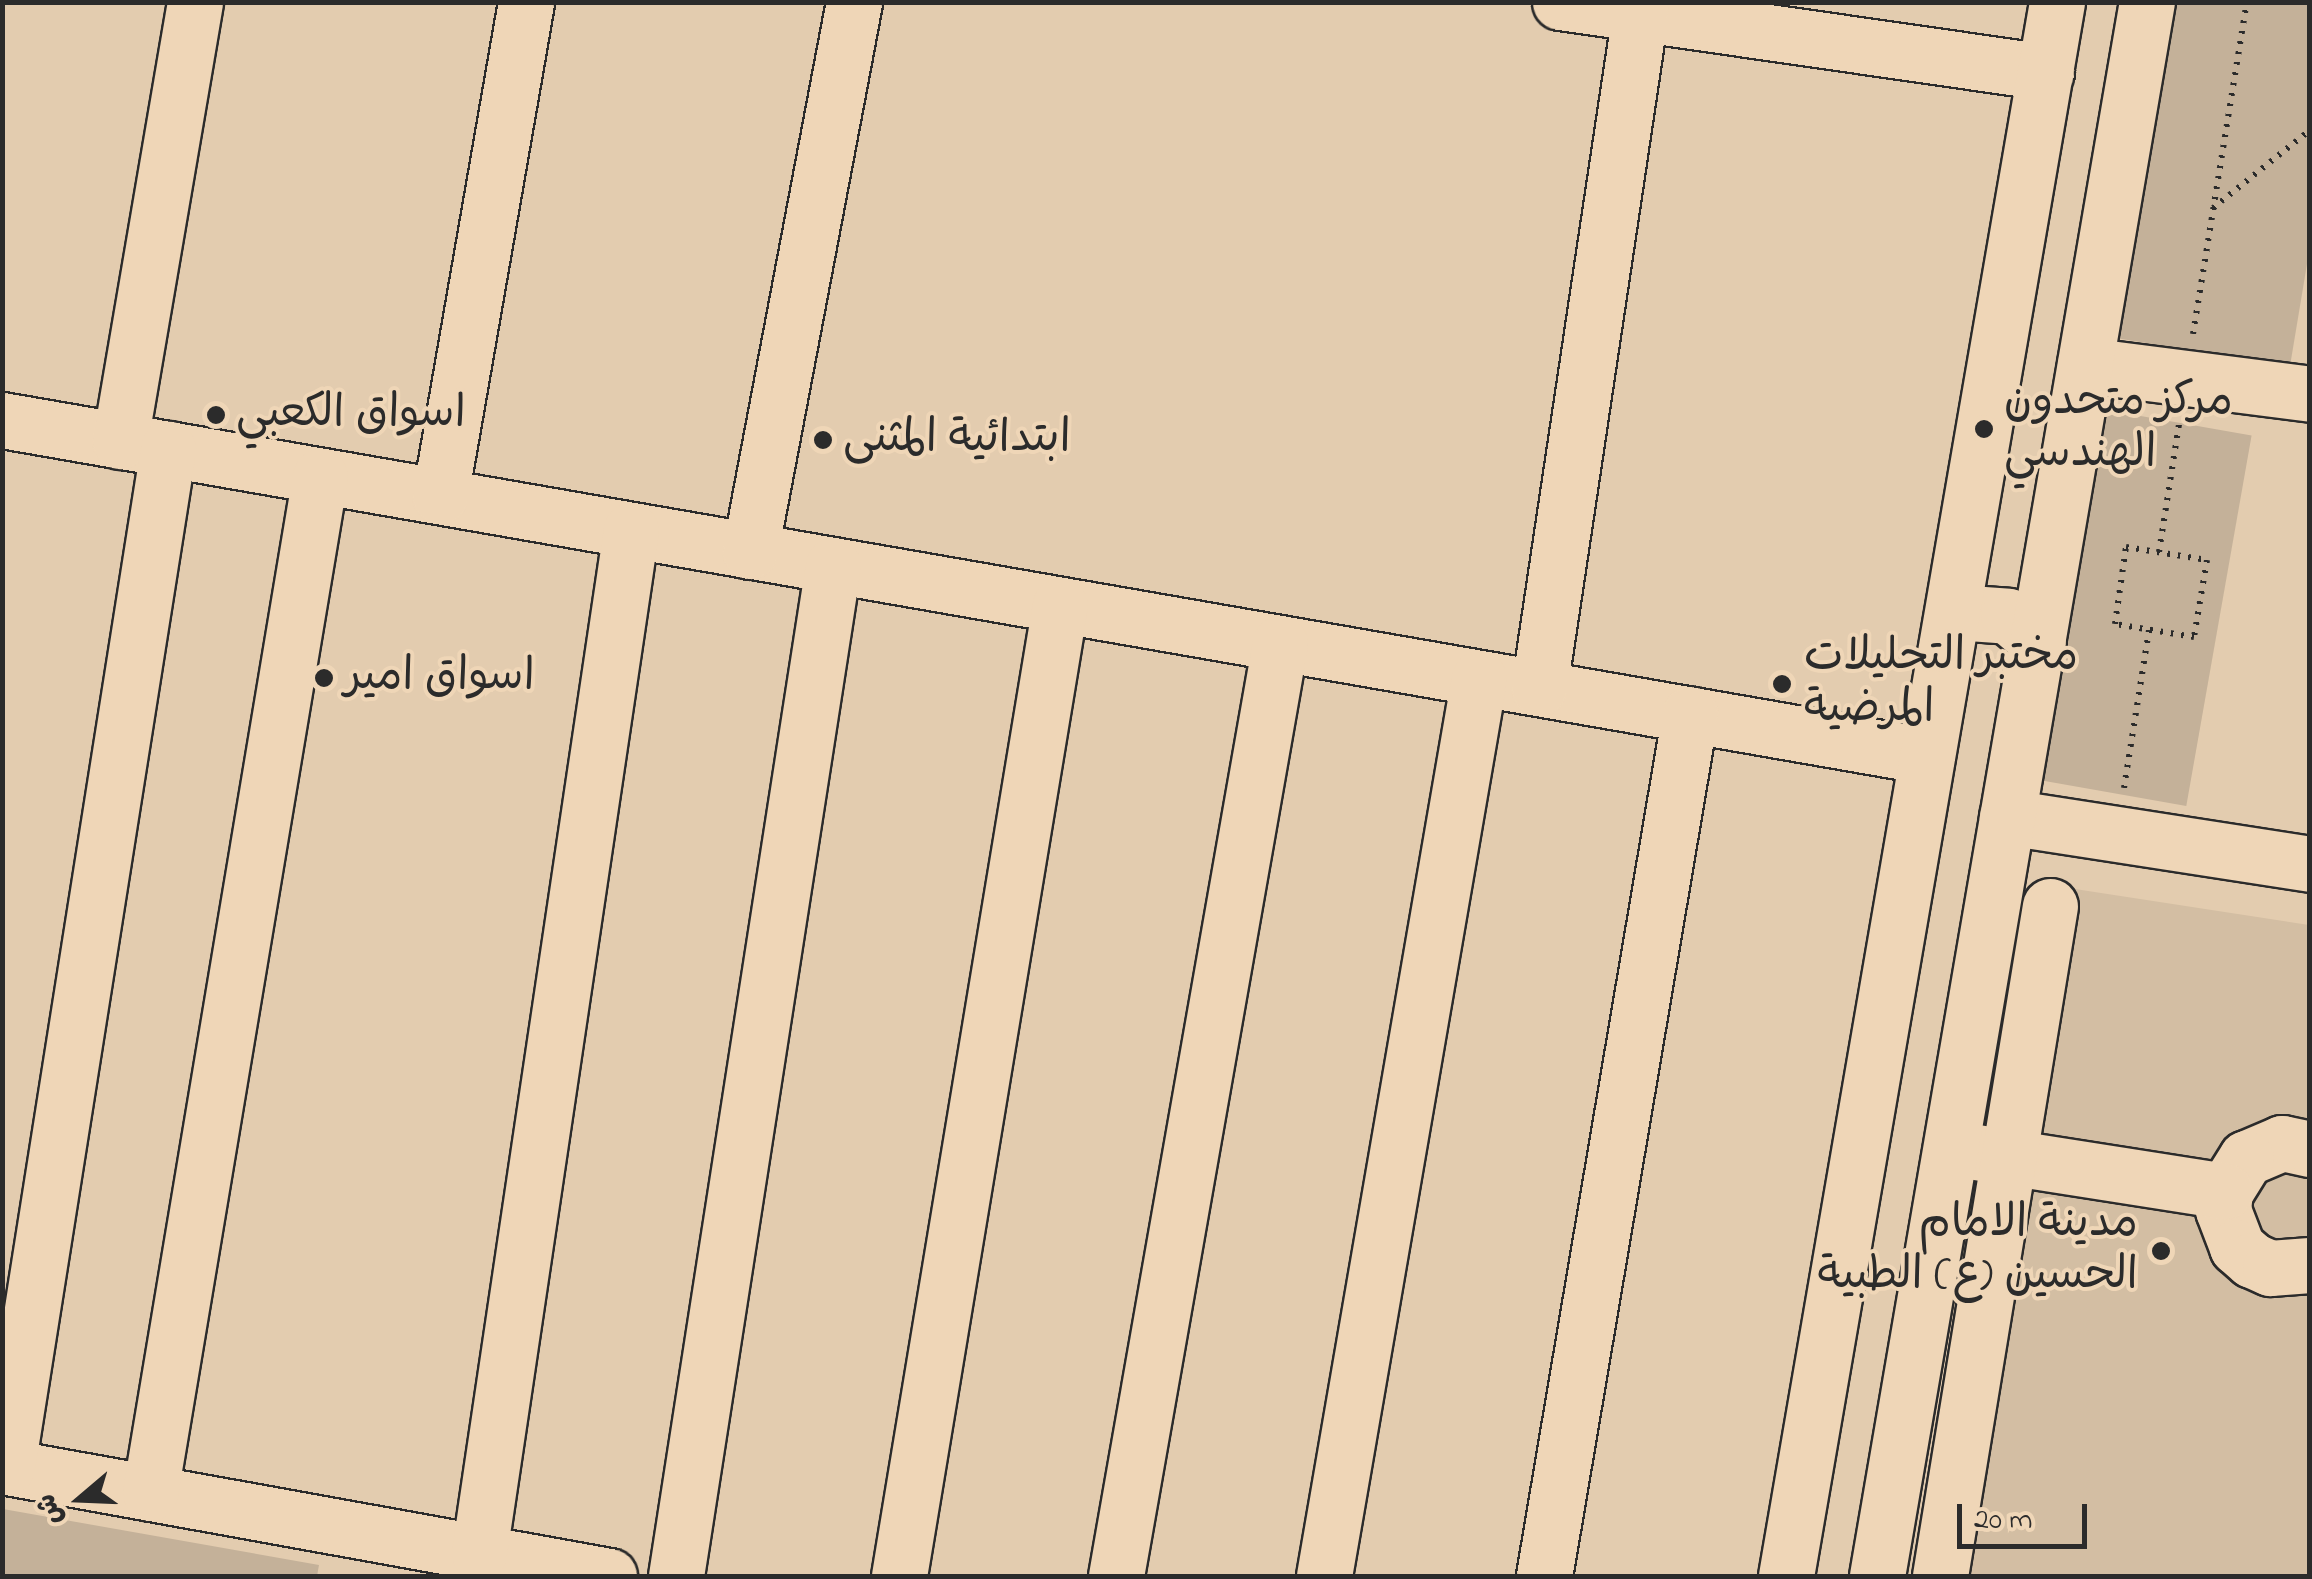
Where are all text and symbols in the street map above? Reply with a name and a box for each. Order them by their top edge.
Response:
place label: مركز متحدون الهندسي [2004,376,2233,482]
place label: اسواق الكعبي [236,388,466,442]
marker: اسواق الكعبي [205,404,227,426]
place label: ابتدائية المثنى [843,413,1071,467]
marker: مركز متحدون الهندسي [1973,418,1995,440]
marker: ابتدائية المثنى [812,429,834,451]
place label: مختبر التحليلات المرضية [1804,631,2078,737]
place label: اسواق امير [344,651,535,705]
marker: اسواق امير [313,667,335,689]
marker: مختبر التحليلات المرضية [1769,671,1795,697]
place label: مدينة الامام الحسين (ع) الطبية [1817,1198,2138,1304]
marker: مدينة الامام الحسين (ع) الطبية [2148,1238,2174,1264]
north arrow [30,1449,130,1549]
scale bar [1962,1484,2092,1546]
text: ش [27,1488,76,1530]
text: 20 m [1974,1499,2033,1543]

